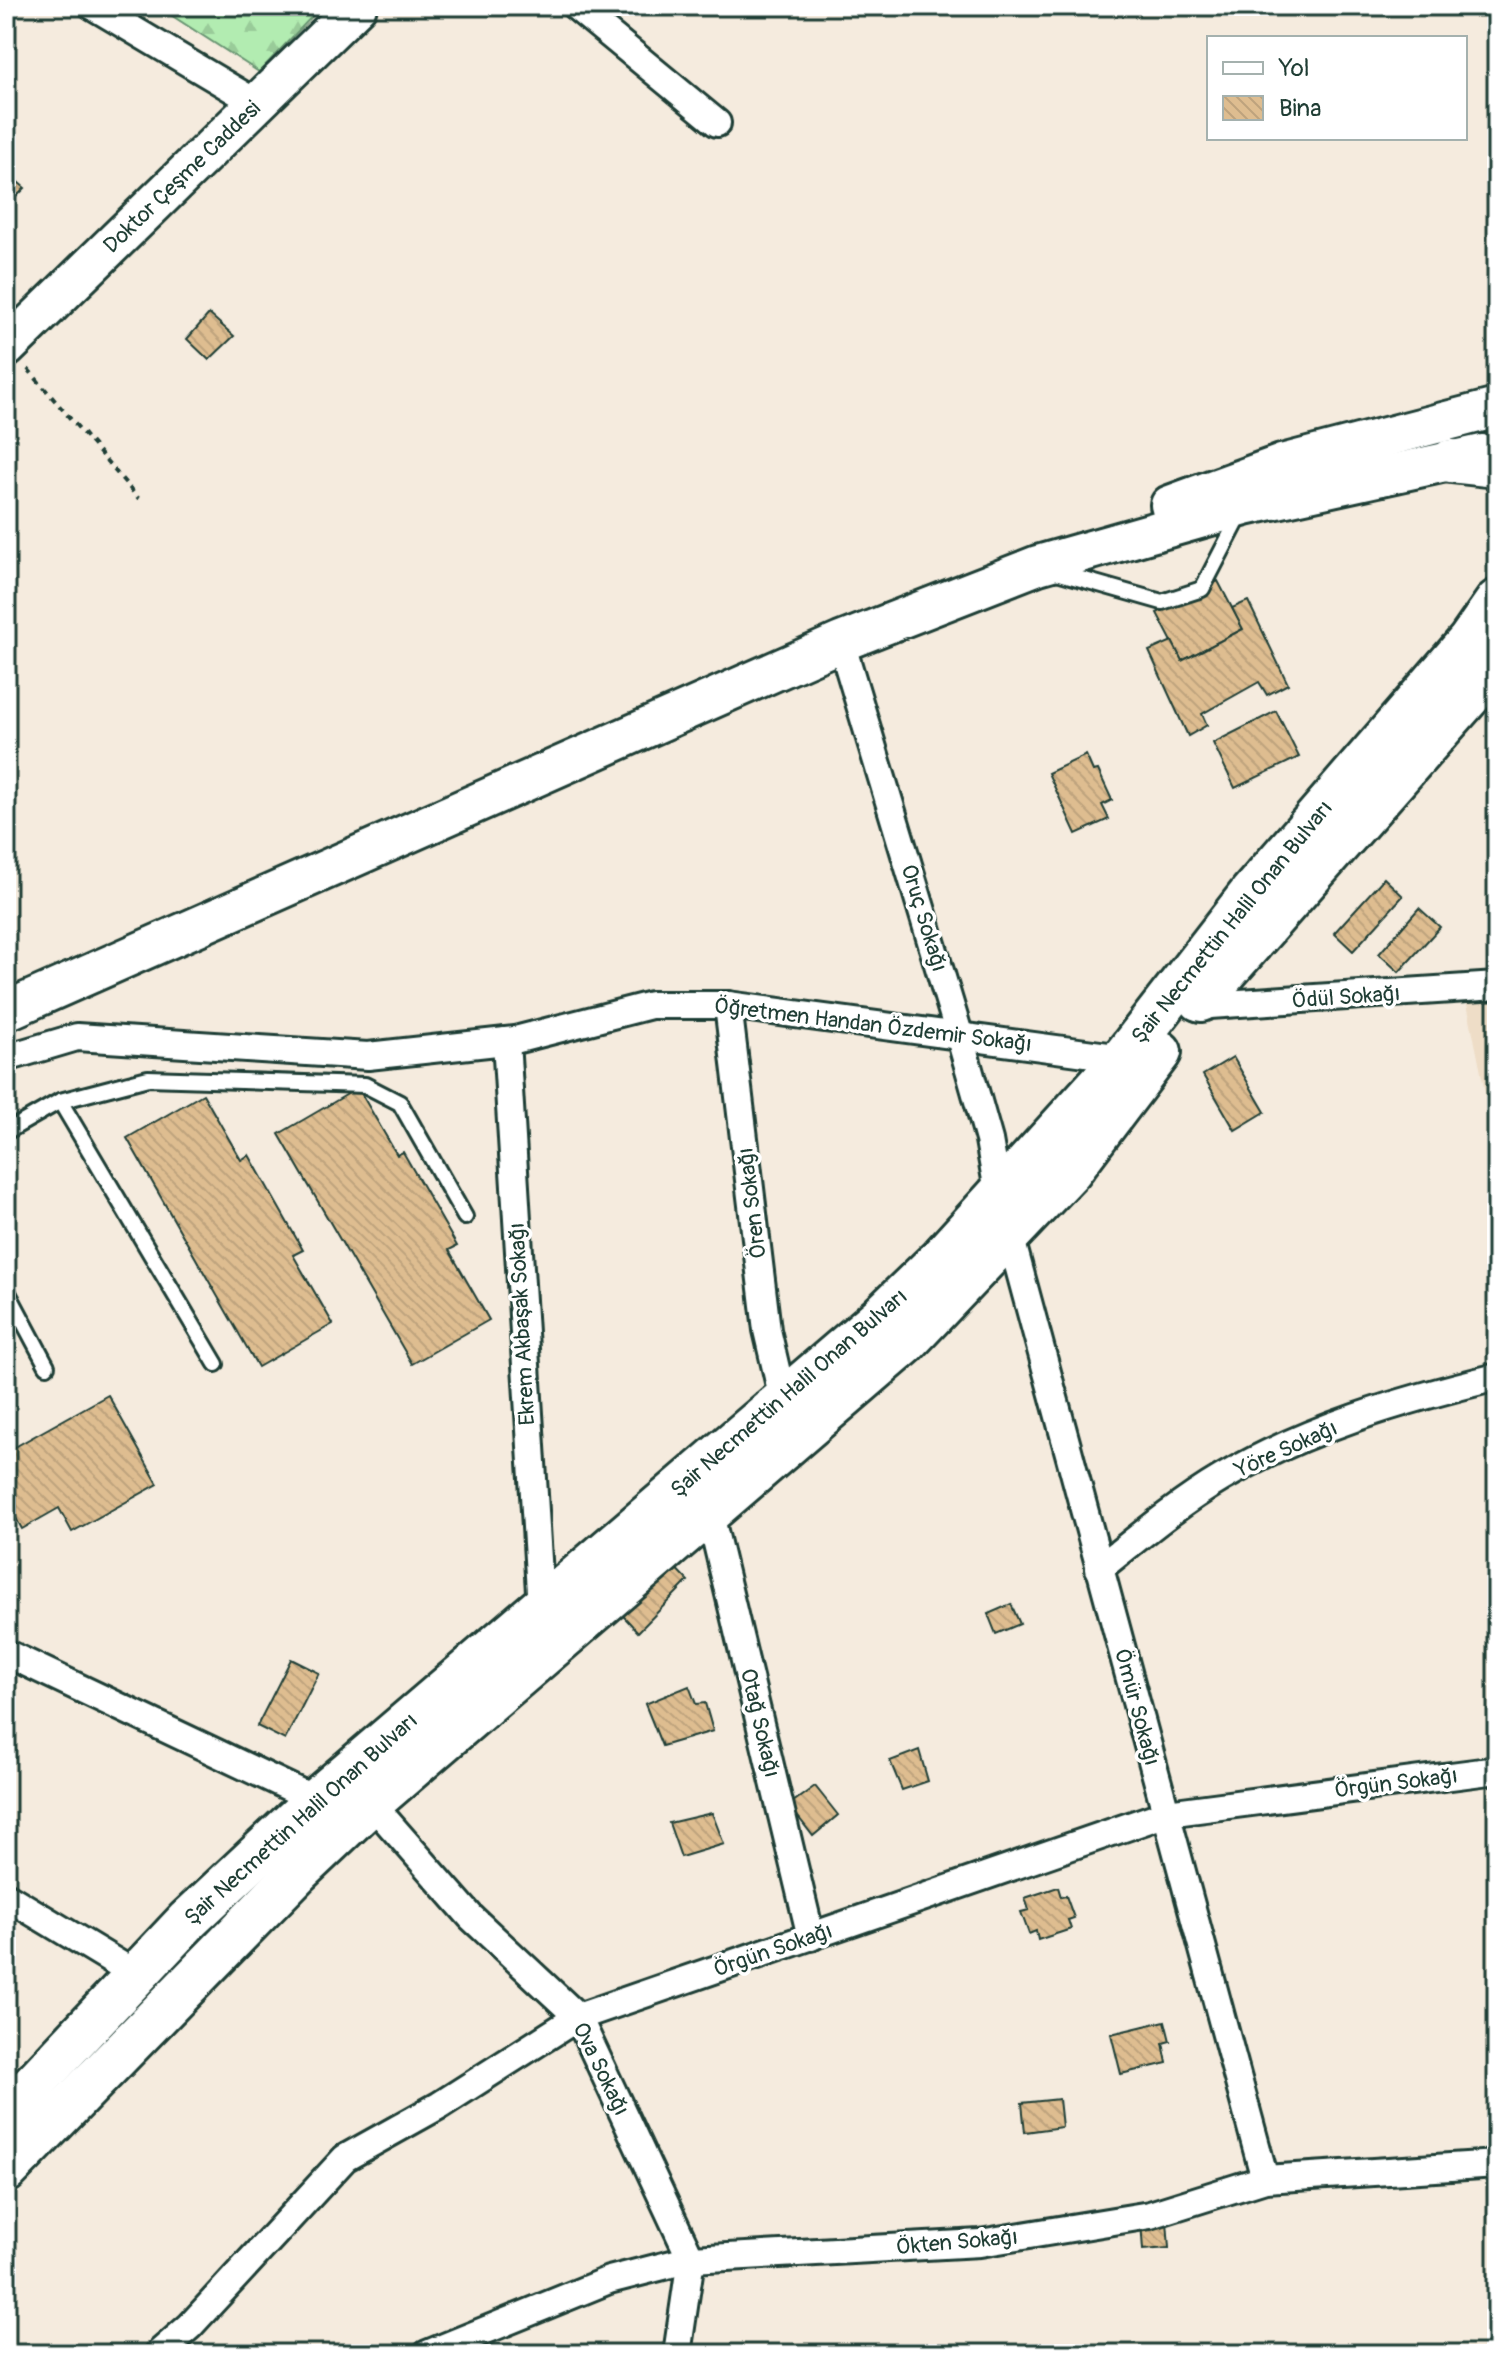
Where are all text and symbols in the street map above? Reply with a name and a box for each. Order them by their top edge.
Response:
legend [1207,36,1467,140]
text: Yol [1278,54,1309,83]
text: Bina [1279,94,1321,123]
street label: Doktor Çeşme Caddesi [97,95,267,259]
street label: Şair Necmettin Halil Onan Bulvarı [1125,795,1339,1049]
street label: Oruç Sokağı [894,861,954,975]
street label: Ödül Sokağı [1291,979,1401,1015]
street label: Öğretmen Handan Özdemir Sokağı [713,992,1033,1058]
street label: Ören Sokağı [731,1146,773,1260]
street label: Ekrem Akbaşak Sokağı [503,1222,541,1426]
street label: Şair Necmettin Halil Onan Bulvarı [665,1282,913,1504]
street label: Yöre Sokağı [1229,1414,1342,1484]
street label: Ömür Sokağı [1108,1645,1166,1769]
street label: Otağ Sokağı [734,1666,786,1780]
street label: Şair Necmettin Halil Onan Bulvarı [178,1707,424,1931]
street label: Örgün Sokağı [1333,1762,1459,1804]
street label: Örgün Sokağı [710,1917,836,1983]
street label: Ova Sokağı [566,2018,636,2120]
street label: Ökten Sokağı [895,2223,1019,2261]

